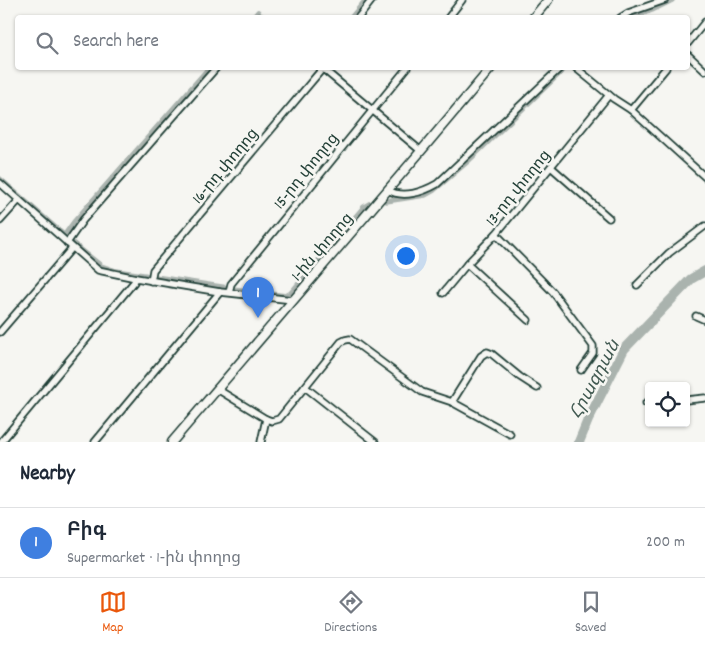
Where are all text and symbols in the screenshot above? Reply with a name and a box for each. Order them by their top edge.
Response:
search box [15,15,690,70]
icon: search [33,29,61,57]
text: Search here [73,29,159,56]
street label: 16-րդ փողոց [187,124,265,210]
street label: 15-րդ փողոց [269,128,345,215]
street label: 13-րդ փողոց [481,145,557,232]
street label: 1-ին փողոց [286,208,359,287]
your location [393,243,419,269]
pin: 1 [242,277,274,318]
water label: Հրազդան [565,335,628,424]
map controls [645,382,690,427]
button: locate [645,382,690,427]
text: Nearby [20,460,75,490]
text: Բիգ [67,518,106,545]
text: 1 [34,531,38,554]
text: 200 m [646,531,685,554]
text: Supermarket · 1-ին փողոց [67,547,241,570]
tab: Map [99,588,127,638]
tab: Directions [324,588,377,638]
tab: Saved [575,588,606,638]

